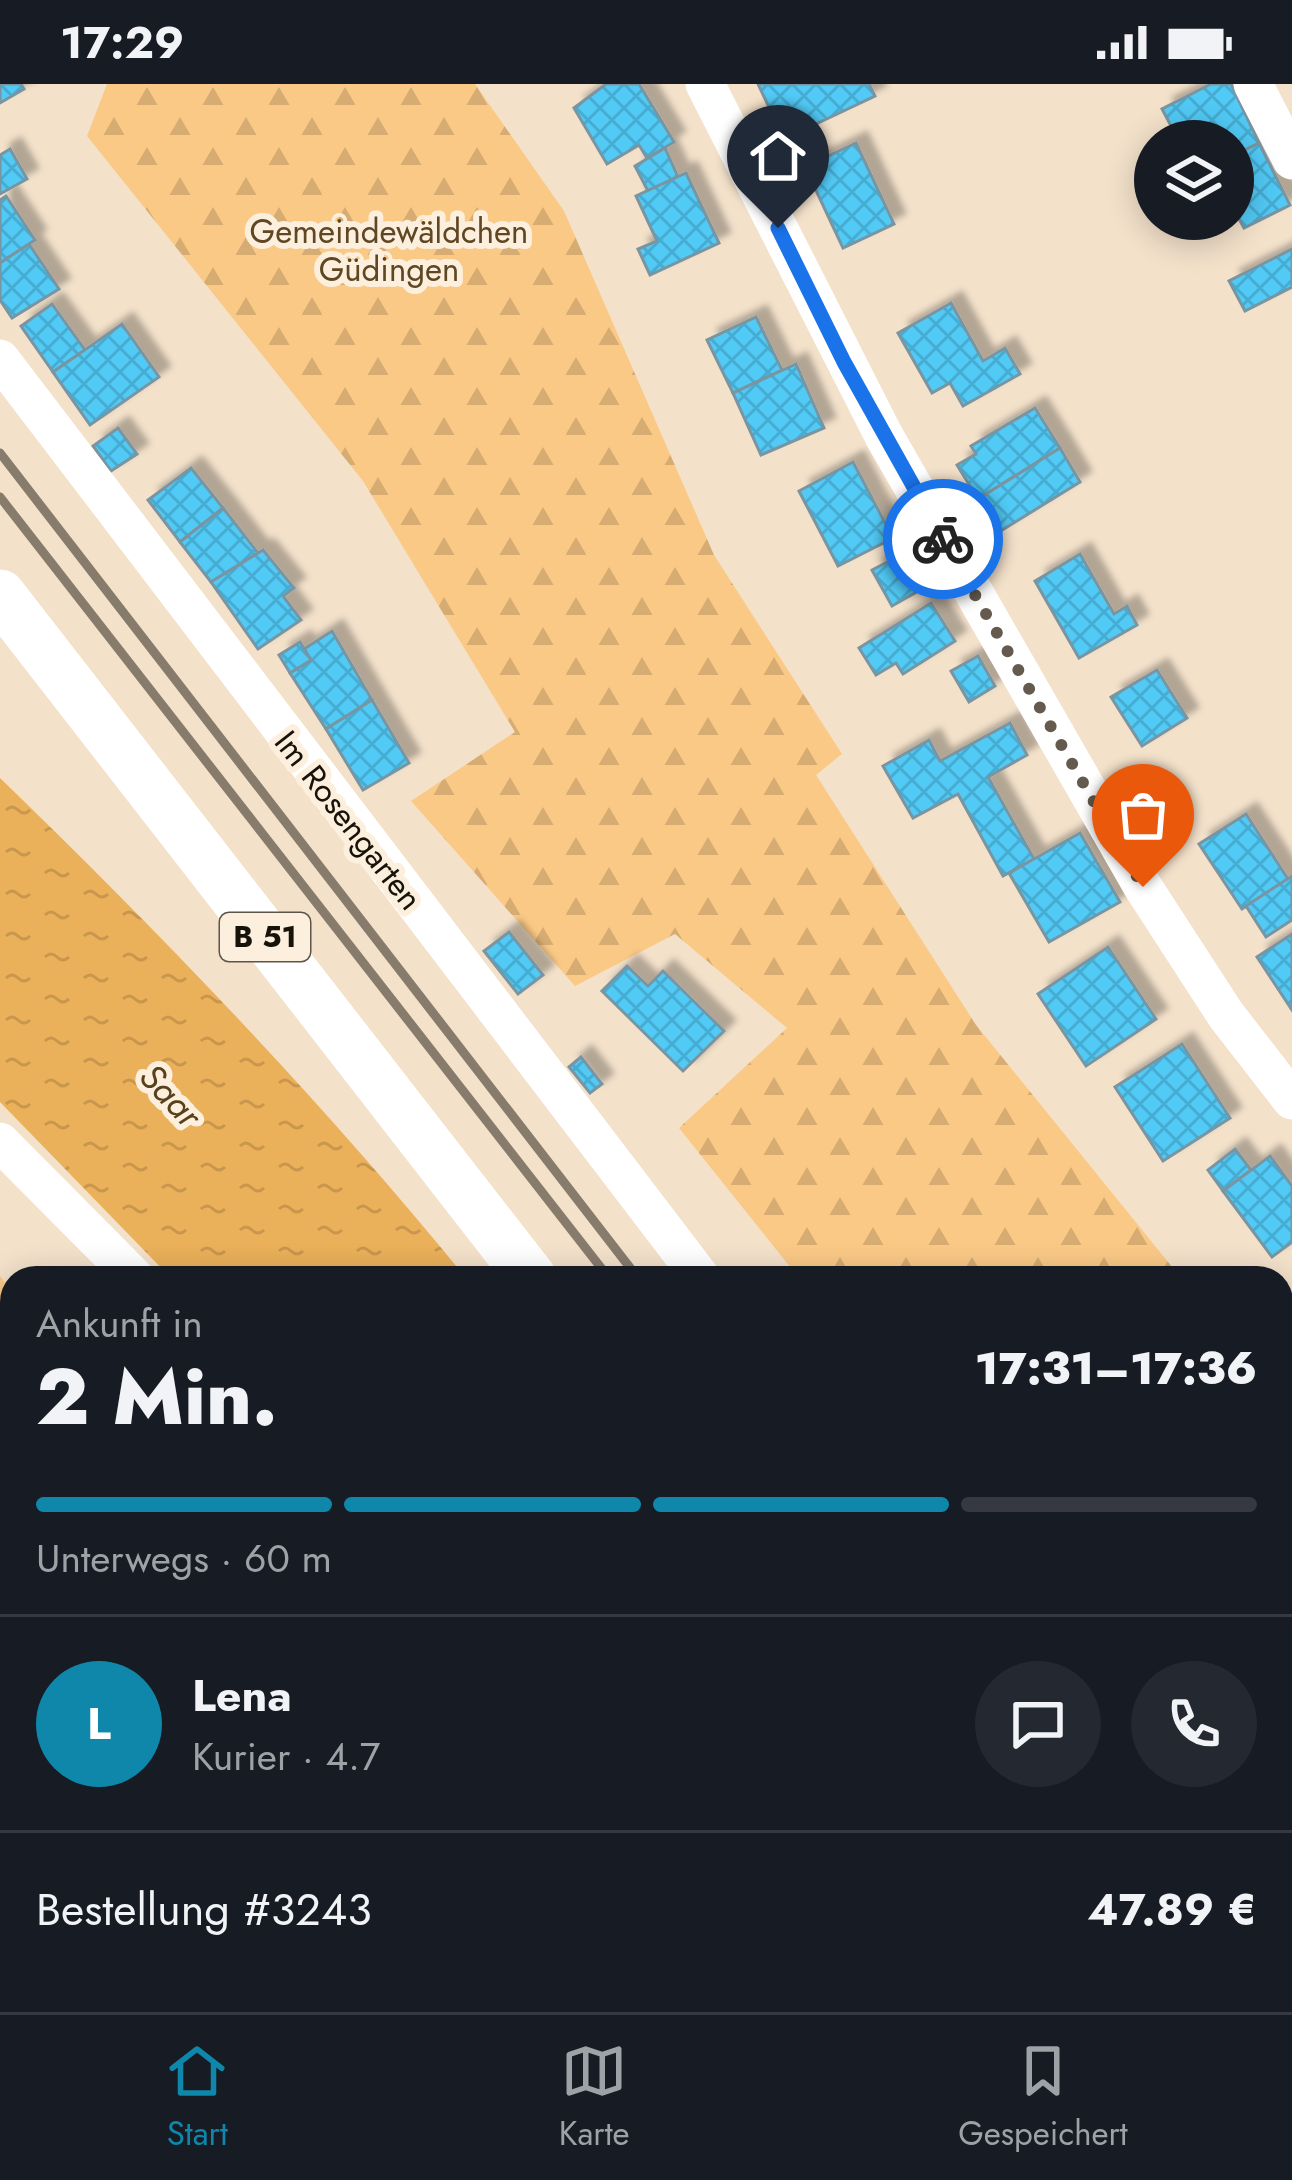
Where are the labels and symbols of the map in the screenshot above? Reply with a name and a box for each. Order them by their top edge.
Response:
pin [727,105,829,228]
park label: Gemeindewäldchen Güdingen [250,208,528,293]
courier [883,479,1003,599]
street label: Im Rosengarten [264,721,434,920]
pin [1092,764,1194,887]
road number: B 51 [220,913,310,961]
water label: Saar [128,1051,216,1140]

